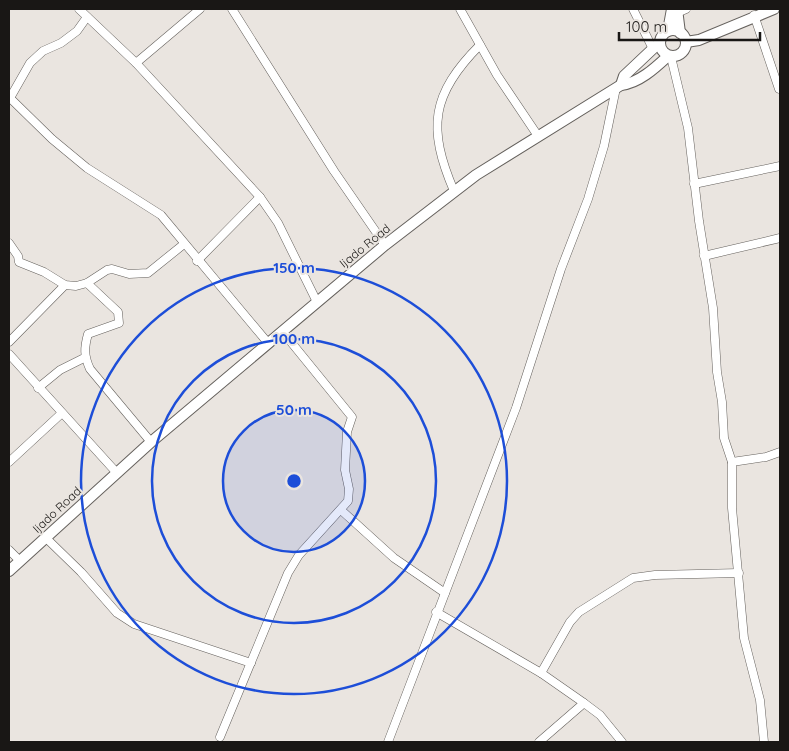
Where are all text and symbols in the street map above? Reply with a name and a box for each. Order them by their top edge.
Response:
scale bar [619,10,760,42]
text: 100 m [626,17,667,36]
street label: Ijado Road [336,221,393,271]
text: 150 m [273,258,315,277]
text: 100 m [273,329,315,348]
text: 50 m [276,400,312,419]
centre of rings [285,472,303,490]
street label: Ijado Road [29,483,84,536]

